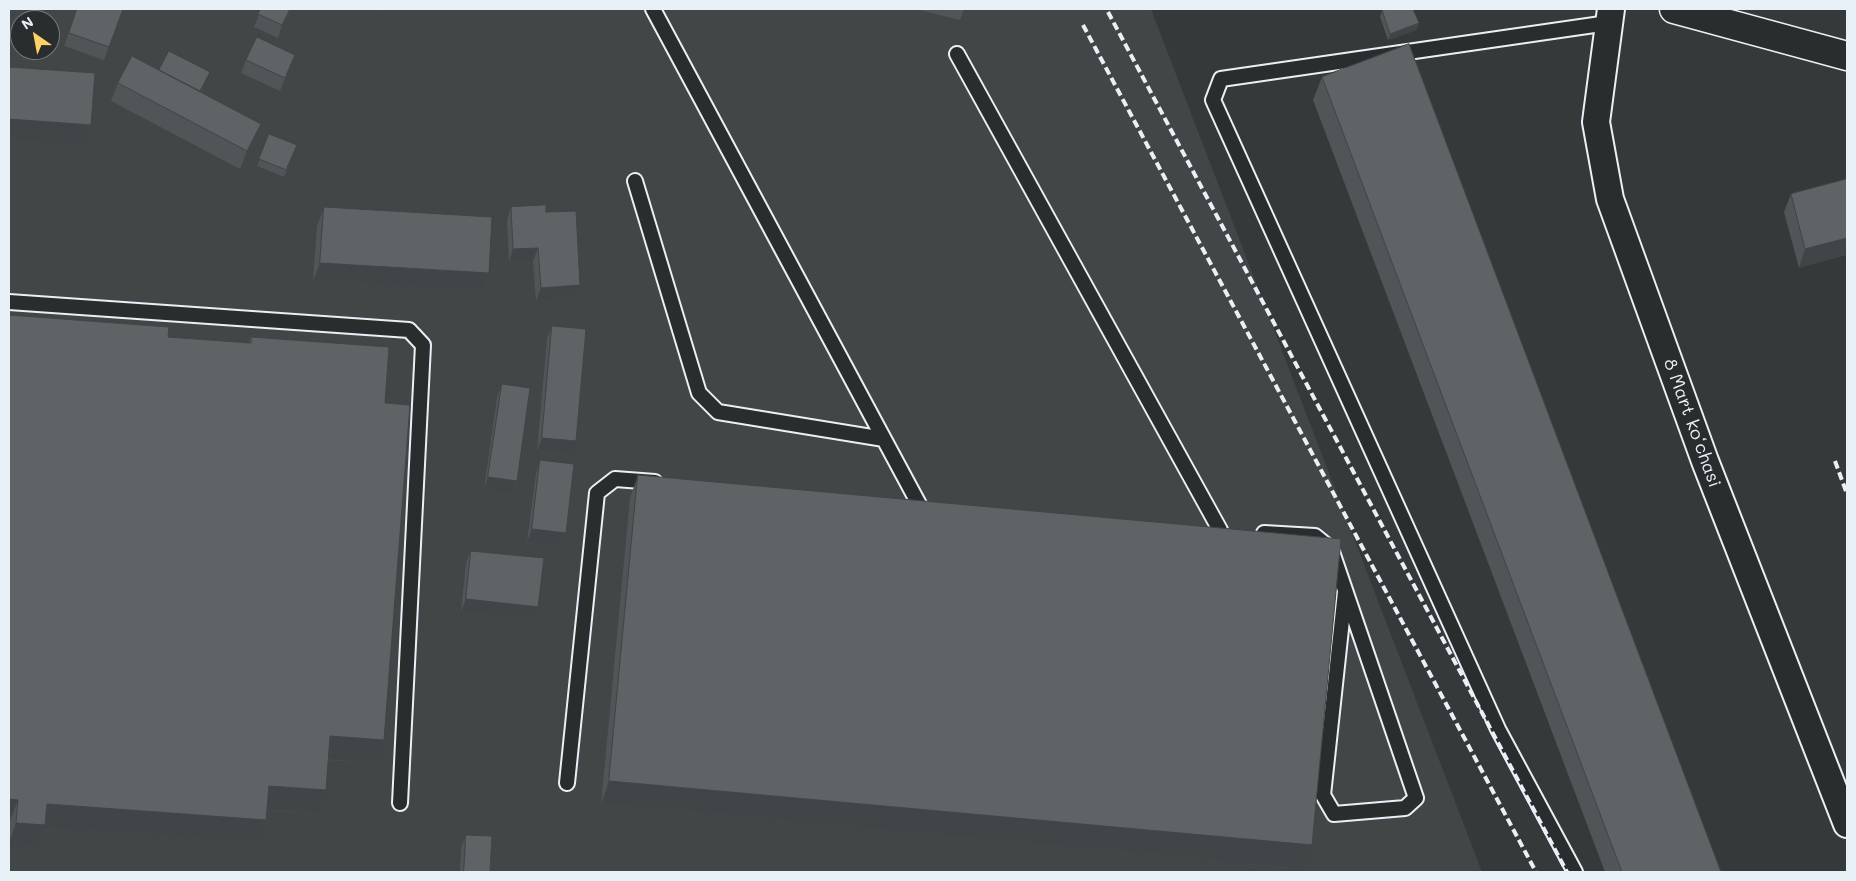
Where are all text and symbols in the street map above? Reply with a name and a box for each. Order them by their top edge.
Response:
north arrow [10,10,60,60]
text: N [17,12,37,34]
street label: 8 Mart koʻchasi [1659,356,1725,490]

